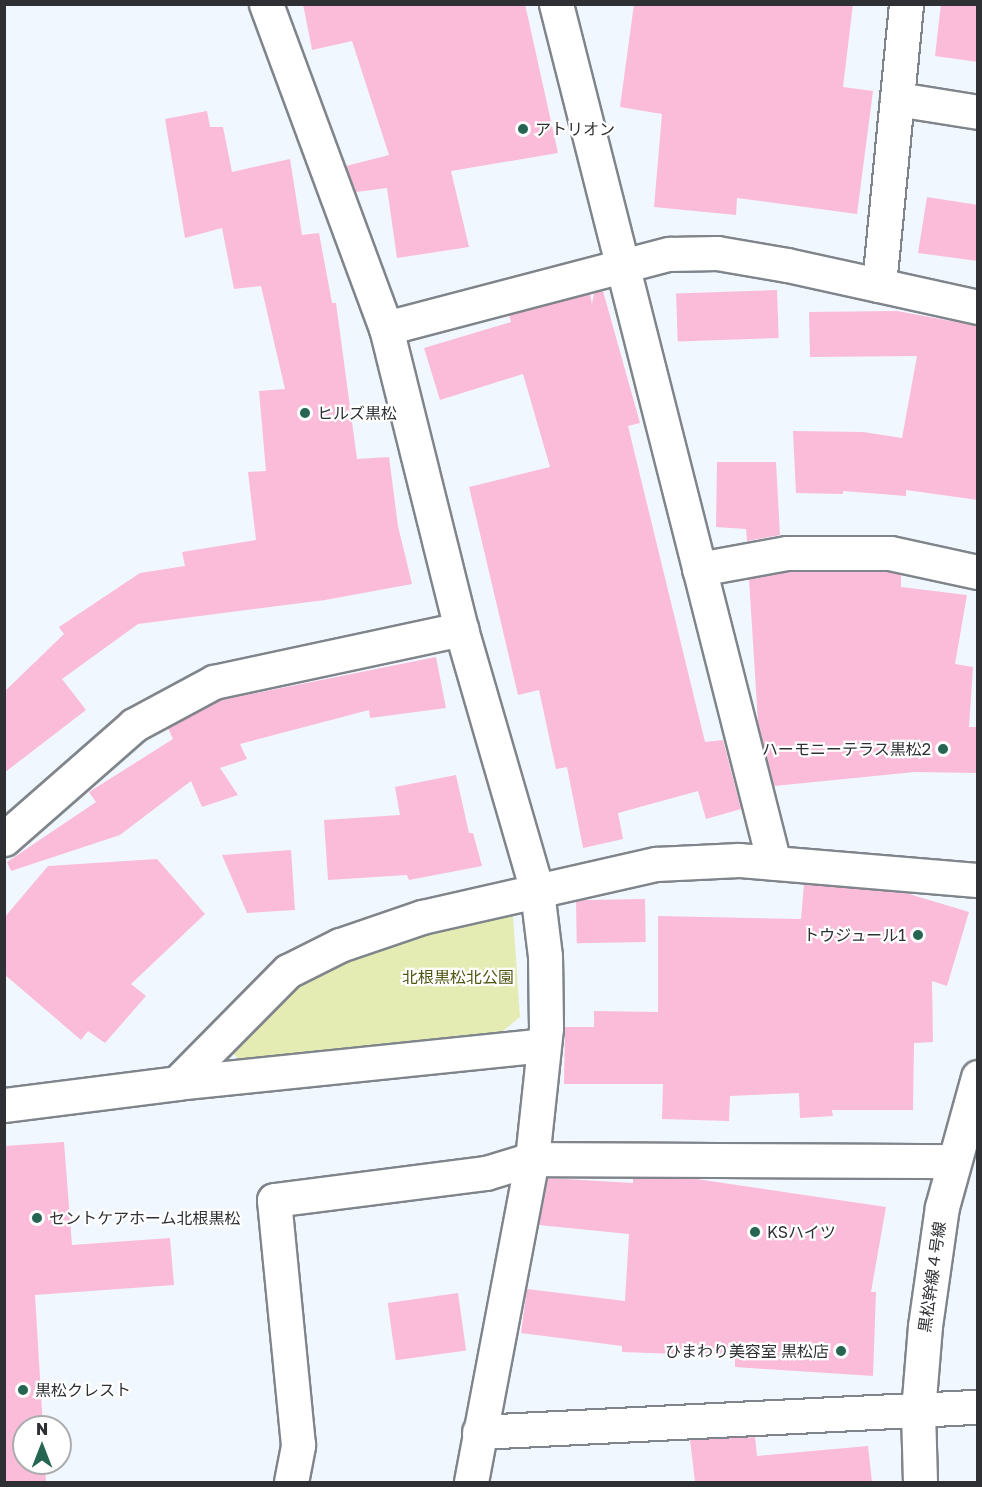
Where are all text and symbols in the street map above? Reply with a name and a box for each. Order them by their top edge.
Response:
place label: アトリオン [535,119,615,139]
marker: アトリオン [516,122,530,136]
place label: ヒルズ黒松 [317,403,397,423]
marker: ヒルズ黒松 [298,406,312,420]
place label: ハーモニーテラス黒松2 [762,739,931,759]
marker: ハーモニーテラス黒松2 [936,742,950,756]
place label: トウジュール1 [802,925,906,945]
marker: トウジュール1 [911,928,925,942]
park label: 北根黒松北公園 [402,967,514,987]
place label: セントケアホーム北根黒松 [49,1208,241,1228]
marker: セントケアホーム北根黒松 [30,1211,44,1225]
street label: 黒松幹線４号線 [915,1220,949,1334]
place label: KSハイツ [767,1222,836,1242]
marker: KSハイツ [748,1225,762,1239]
place label: ひまわり美容室 黒松店 [665,1341,829,1361]
marker: ひまわり美容室 黒松店 [834,1344,848,1358]
place label: 黒松クレスト [35,1380,131,1400]
marker: 黒松クレスト [16,1383,30,1397]
north arrow [12,1415,72,1475]
text: N [36,1419,48,1439]

